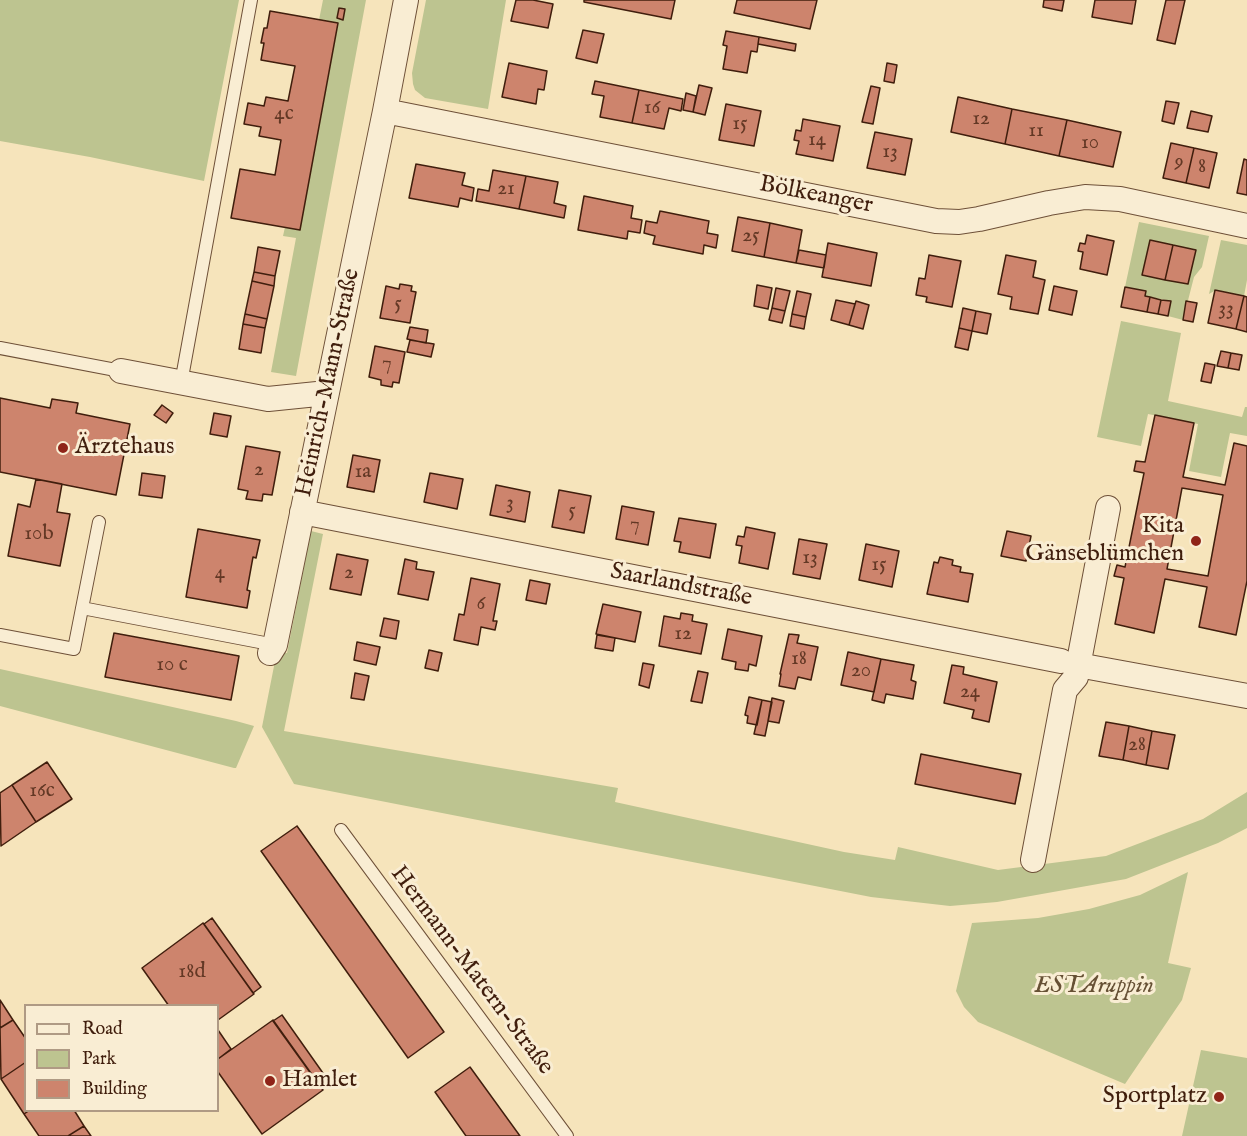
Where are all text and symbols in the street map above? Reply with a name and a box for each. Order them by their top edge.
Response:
house number: 16 [644,96,660,122]
house number: 4c [274,102,294,128]
house number: 12 [972,107,990,133]
house number: 15 [732,112,748,138]
house number: 11 [1028,119,1044,145]
house number: 14 [808,128,826,154]
house number: 10 [1081,131,1099,157]
house number: 13 [882,140,898,166]
house number: 9 [1174,150,1184,176]
house number: 8 [1198,155,1206,181]
street label: Bölkeanger [757,171,875,221]
house number: 21 [497,177,515,203]
house number: 25 [742,224,760,250]
street label: Heinrich-Mann-Straße [291,266,367,500]
house number: 5 [394,292,402,318]
house number: 33 [1218,297,1234,323]
house number: 7 [382,352,392,378]
place label: Ärztehaus [75,434,174,462]
marker: Ärztehaus [56,441,70,455]
house number: 2 [254,458,264,484]
house number: 1a [355,460,371,486]
house number: 3 [506,491,514,517]
house number: 5 [568,499,576,525]
house number: 7 [630,513,640,539]
place label: Kita Gänseblümchen [1025,513,1184,569]
house number: 10b [24,522,54,548]
marker: Kita Gänseblümchen [1189,534,1203,548]
house number: 13 [802,546,818,572]
house number: 15 [871,553,887,579]
street label: Saarlandstraße [608,558,754,614]
house number: 4 [215,561,225,587]
house number: 2 [344,561,354,587]
house number: 6 [477,592,485,618]
house number: 12 [674,622,692,648]
house number: 18 [791,647,807,673]
house number: 10 c [156,653,188,679]
house number: 20 [851,659,871,685]
house number: 24 [960,680,980,706]
house number: 28 [1128,733,1146,759]
house number: 16c [29,779,55,805]
street label: Hermann-Matern-Straße [383,861,559,1081]
house number: 18d [178,960,206,986]
park label: ESTAruppin [1034,973,1154,1001]
legend [24,1004,219,1112]
text: Road [82,1018,123,1041]
text: Park [82,1048,116,1071]
place label: Hamlet [282,1067,357,1095]
marker: Hamlet [263,1074,277,1088]
text: Building [82,1078,147,1101]
place label: Sportplatz [1103,1083,1207,1111]
marker: Sportplatz [1212,1090,1226,1104]

